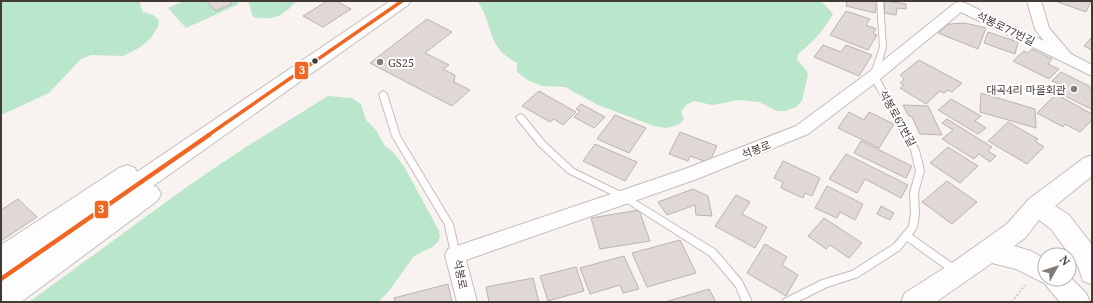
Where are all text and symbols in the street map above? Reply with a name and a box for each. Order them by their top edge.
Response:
street label: 석봉로77번길 [974,7,1038,49]
place label: GS25 [388,55,414,70]
unlabelled marker [310,56,320,66]
marker: GS25 [375,57,385,67]
line badge: 3 [294,61,309,80]
text: 3 [299,62,305,77]
place label: 대곡4리 마을회관 [986,82,1066,97]
marker: 대곡4리 마을회관 [1069,84,1079,94]
street label: 석봉로67번길 [876,87,920,149]
street label: 석봉로 [739,137,773,161]
line badge: 3 [94,200,109,219]
text: 3 [98,201,104,216]
north arrow [1037,247,1077,287]
text: N [1057,252,1074,269]
street label: 석봉로 [451,258,471,290]

